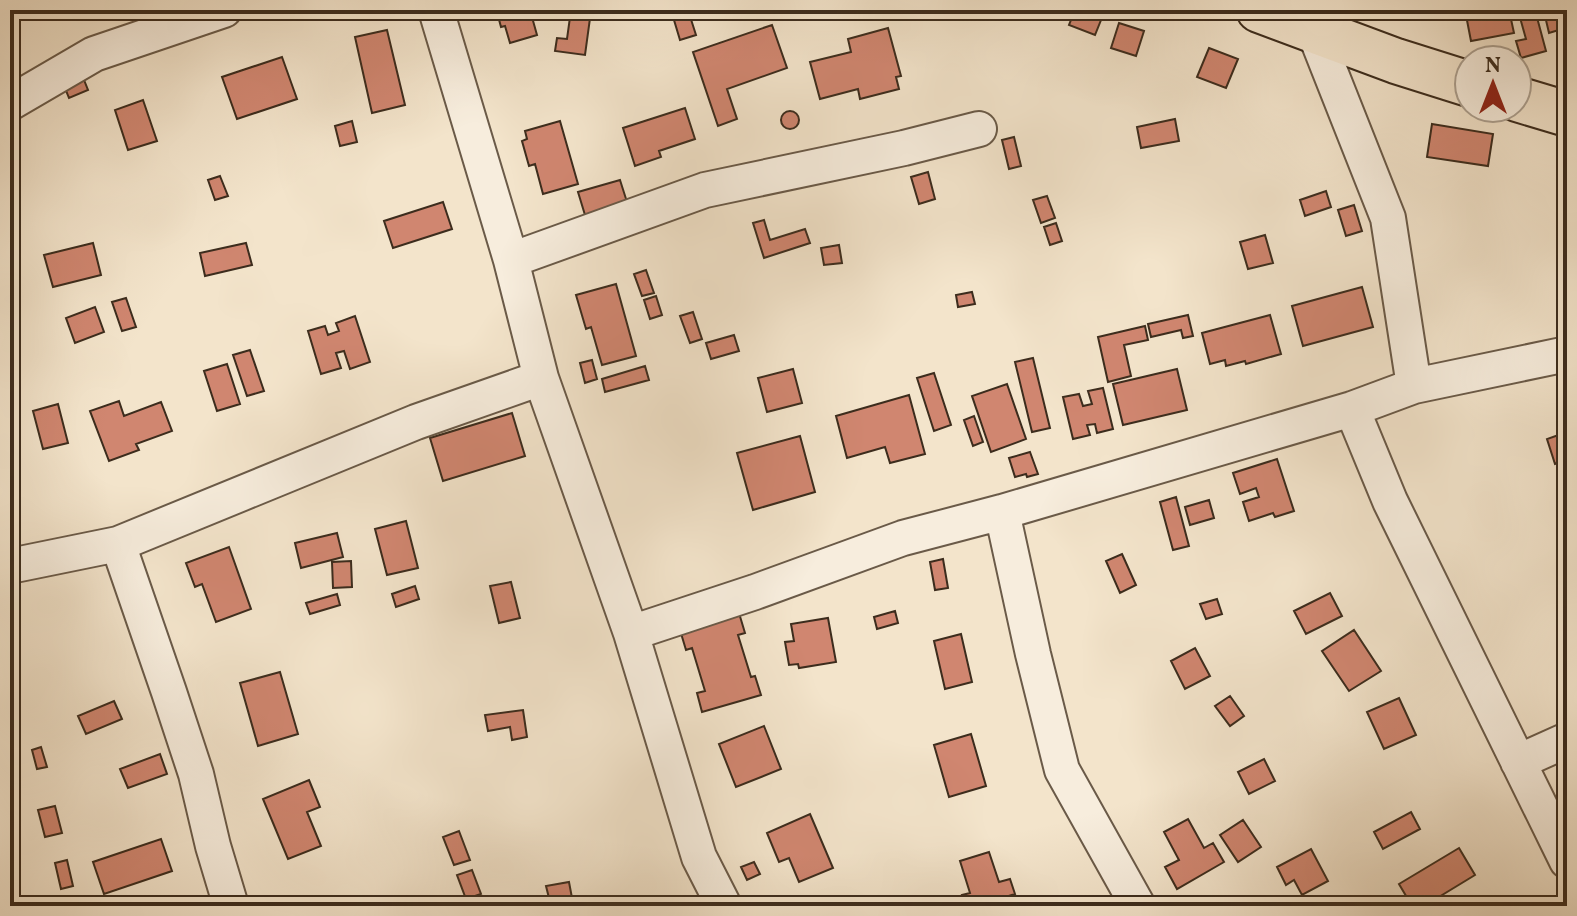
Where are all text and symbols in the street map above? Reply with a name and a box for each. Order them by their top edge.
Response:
north arrow [1453,44,1533,124]
text: N [1485,51,1501,82]

